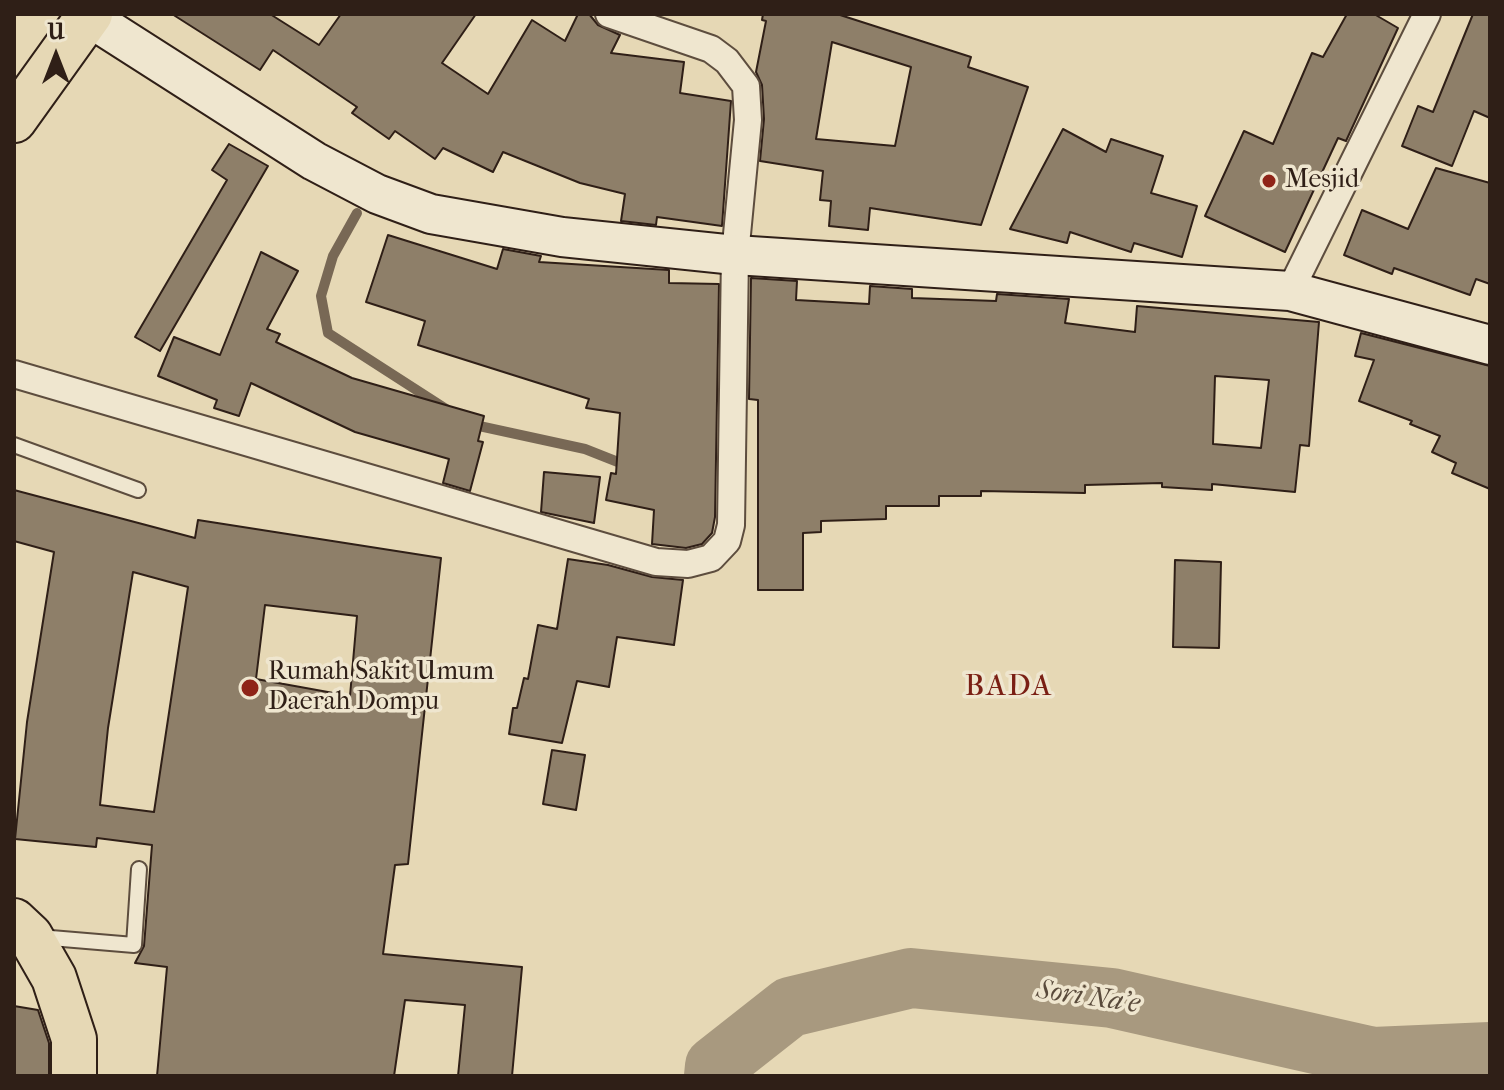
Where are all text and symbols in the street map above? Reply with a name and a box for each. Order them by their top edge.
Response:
north arrow [16,16,96,96]
text: U [47,19,65,45]
place label: Mesjid [1285,165,1359,197]
marker: Mesjid [1260,172,1278,190]
place label: Rumah Sakit Umum Daerah Dompu [268,657,494,718]
district label: BADA [965,670,1053,706]
marker: Rumah Sakit Umum Daerah Dompu [239,677,261,699]
water label: Sori Na'e [1034,974,1142,1022]

